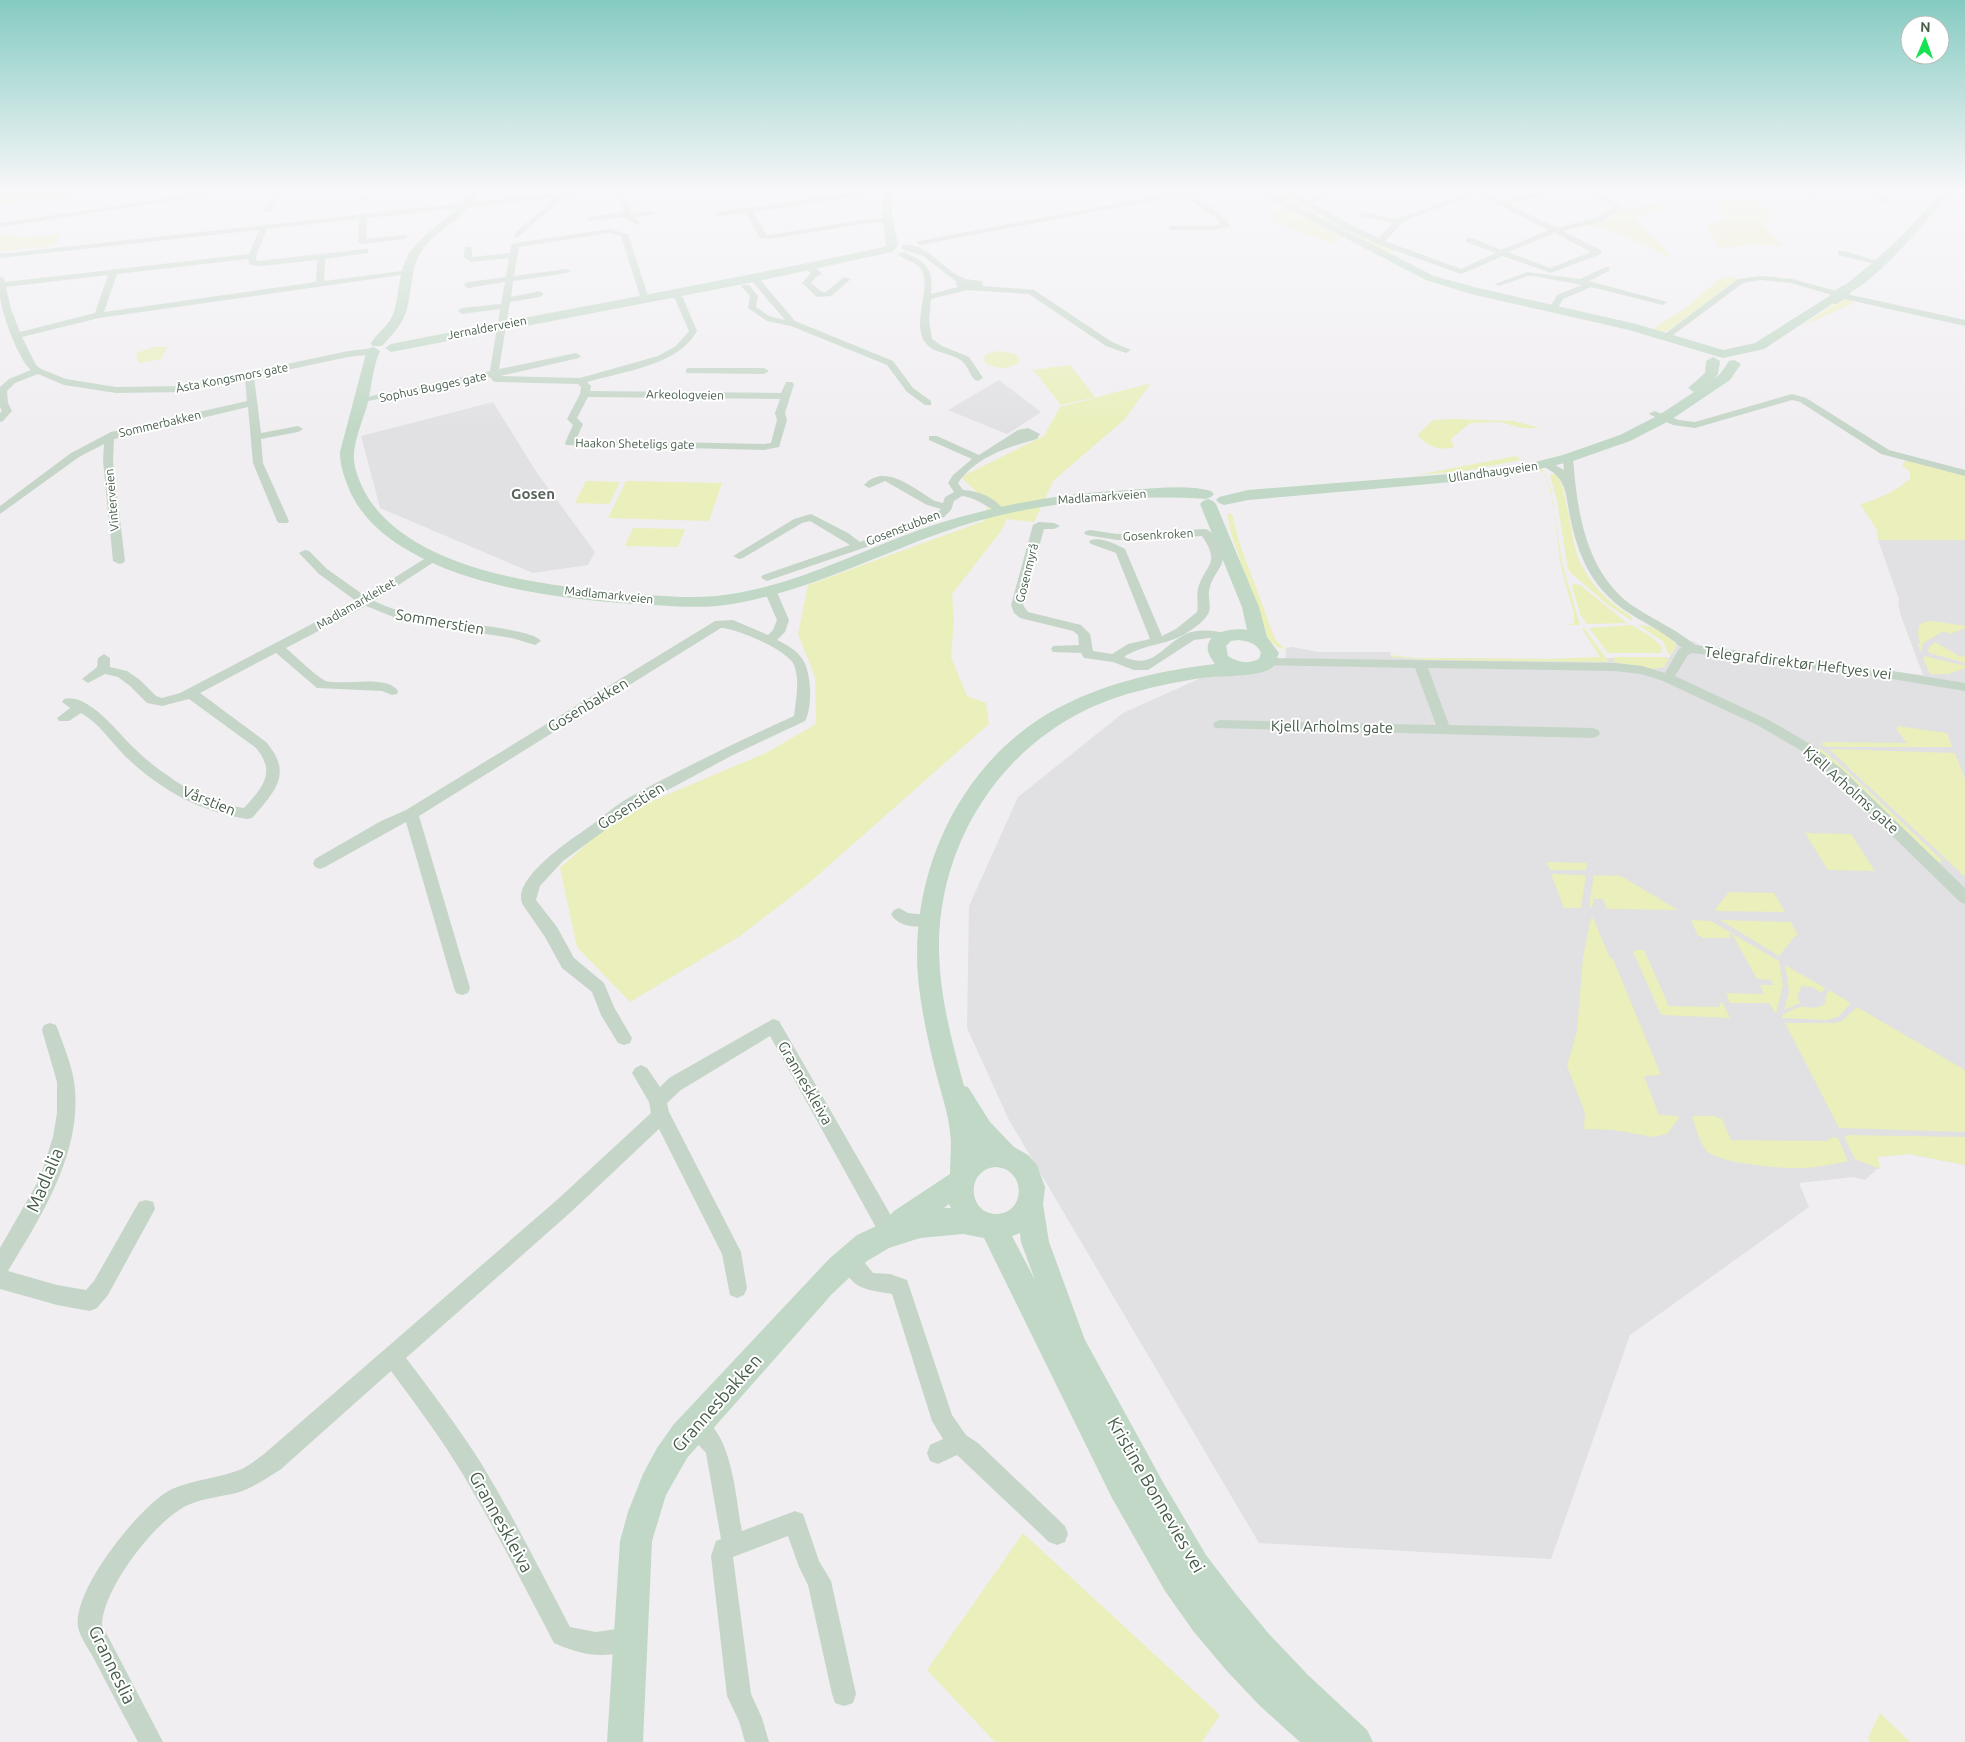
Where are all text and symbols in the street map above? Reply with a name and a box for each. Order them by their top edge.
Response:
north arrow [1900,15,1950,65]
text: N [1920,19,1931,35]
street label: Jernalderveien [446,313,528,342]
street label: Åsta Kongsmors gate [175,360,289,395]
street label: Sophus Bugges gate [378,369,488,404]
street label: Arkeologveien [646,387,724,402]
street label: Sommerbakken [118,408,202,439]
street label: Haakon Sheteligs gate [575,436,695,451]
street label: Ullandhaugveien [1447,459,1538,484]
street label: Vinterveien [102,468,121,532]
district label: Gosen [511,485,555,502]
street label: Madlamarkveien [1057,487,1147,506]
street label: Gosenstubben [864,507,942,548]
street label: Gosenkroken [1122,526,1194,543]
street label: Gosenmyrå [1013,542,1040,604]
street label: Madlamarkleitet [314,576,398,631]
street label: Madlamarkveien [564,583,654,606]
street label: Sommerstien [395,605,486,638]
street label: Telegrafdirektør Heftyes vei [1703,643,1893,682]
street label: Gosenbakken [545,674,631,735]
street label: Kjell Arholms gate [1271,717,1393,736]
street label: Kjell Arholms gate [1800,742,1903,837]
street label: Gosenstien [594,778,667,833]
street label: Vårstien [180,782,238,819]
street label: Granneskleiva [775,1038,836,1128]
street label: Madlalia [22,1145,67,1215]
street label: Grannesbakken [667,1350,765,1455]
street label: Kristine Bonnevies vei [1104,1413,1210,1576]
street label: Granneskleiva [466,1468,538,1576]
street label: Granneslia [85,1622,140,1707]

